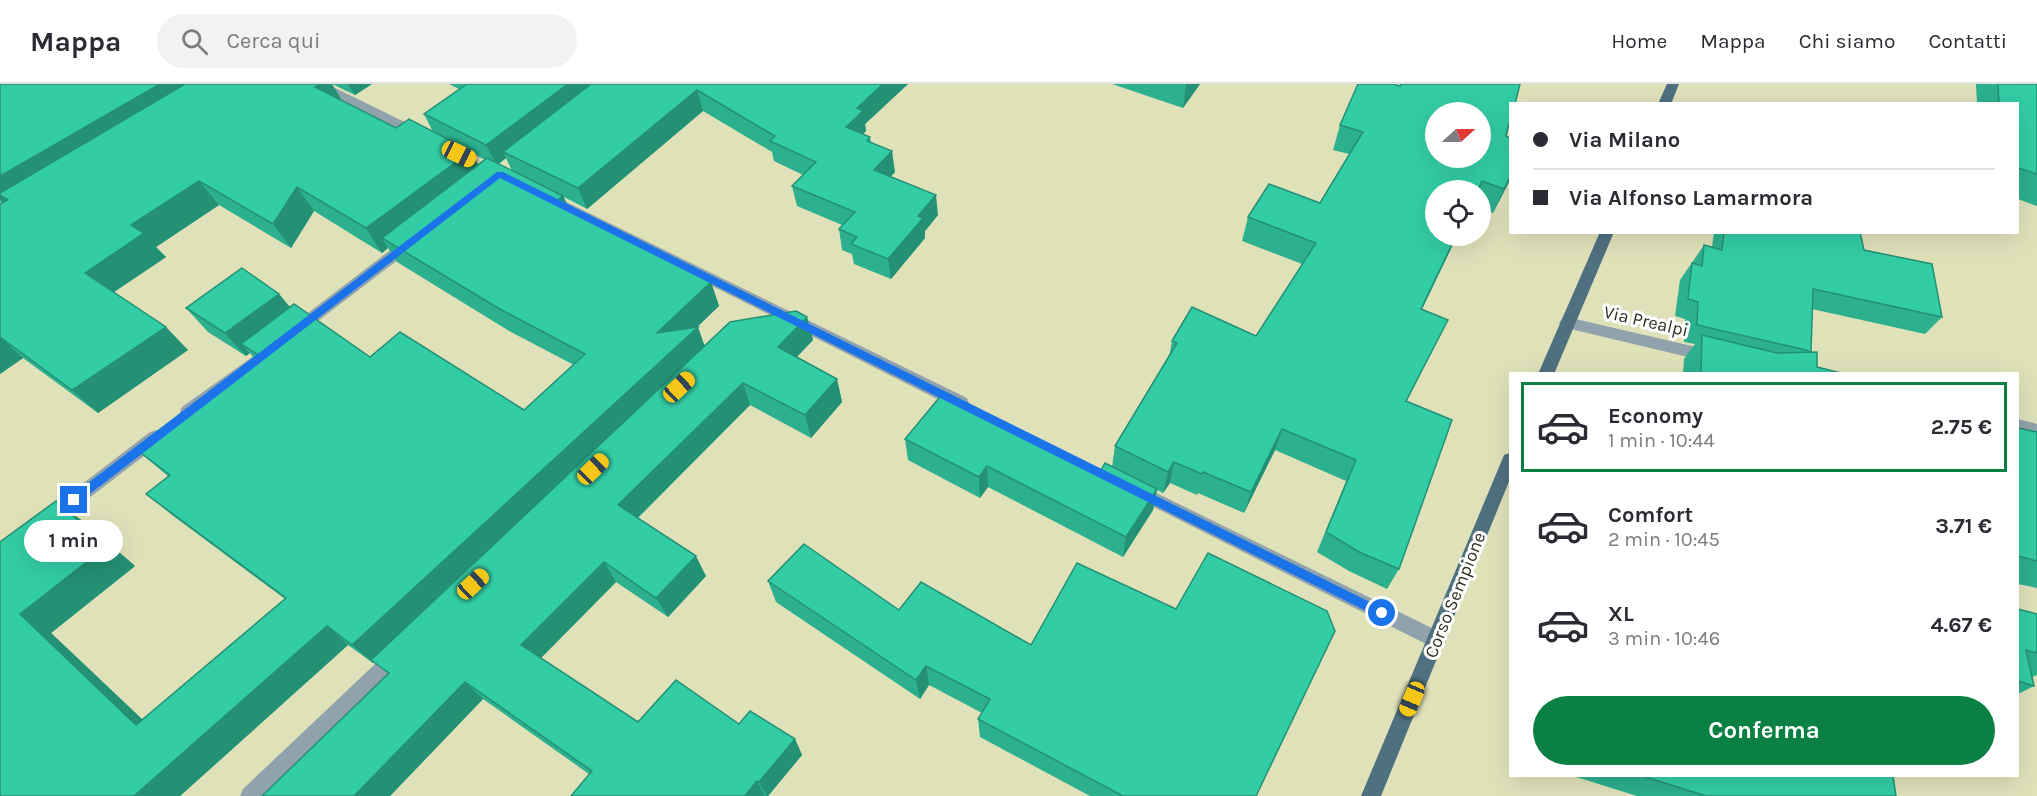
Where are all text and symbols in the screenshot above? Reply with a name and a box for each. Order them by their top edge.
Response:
search box [157,14,577,68]
text: Mappa [30,25,121,58]
icon: search [178,25,211,58]
text: Cerca qui [226,28,321,54]
text: Home [1611,29,1667,53]
text: Mappa [1700,29,1766,53]
text: Chi siamo [1799,29,1895,53]
text: Contatti [1928,29,2007,53]
north arrow [1425,102,1491,168]
map controls [1425,102,1491,246]
text: Via Milano [1569,127,1680,153]
car [439,138,479,170]
button: locate [1425,180,1491,246]
text: Via Alfonso Lamarmora [1569,185,1813,211]
street label: Via Prealpi [1602,301,1690,341]
car [660,368,698,406]
icon: car [1536,400,1590,454]
text: Economy [1608,403,1703,429]
text: 2.75 € [1931,414,1992,440]
text: 1 min · 10:44 [1608,429,1715,452]
car [574,450,612,488]
route end [60,486,87,513]
icon: car [1536,499,1590,553]
text: Comfort [1608,502,1693,528]
text: 3.71 € [1935,513,1992,539]
callout: 1 min [25,521,124,563]
text: 2 min · 10:45 [1608,528,1720,551]
text: 1 min [48,529,99,552]
street label: Corso Sempione [1420,529,1490,661]
car [454,565,492,603]
icon: car [1536,598,1590,652]
route start [1368,599,1395,626]
text: XL [1608,601,1634,627]
text: 4.67 € [1930,612,1992,638]
text: 3 min · 10:46 [1608,627,1720,650]
car [1397,679,1427,719]
button: Conferma [1533,696,1995,765]

